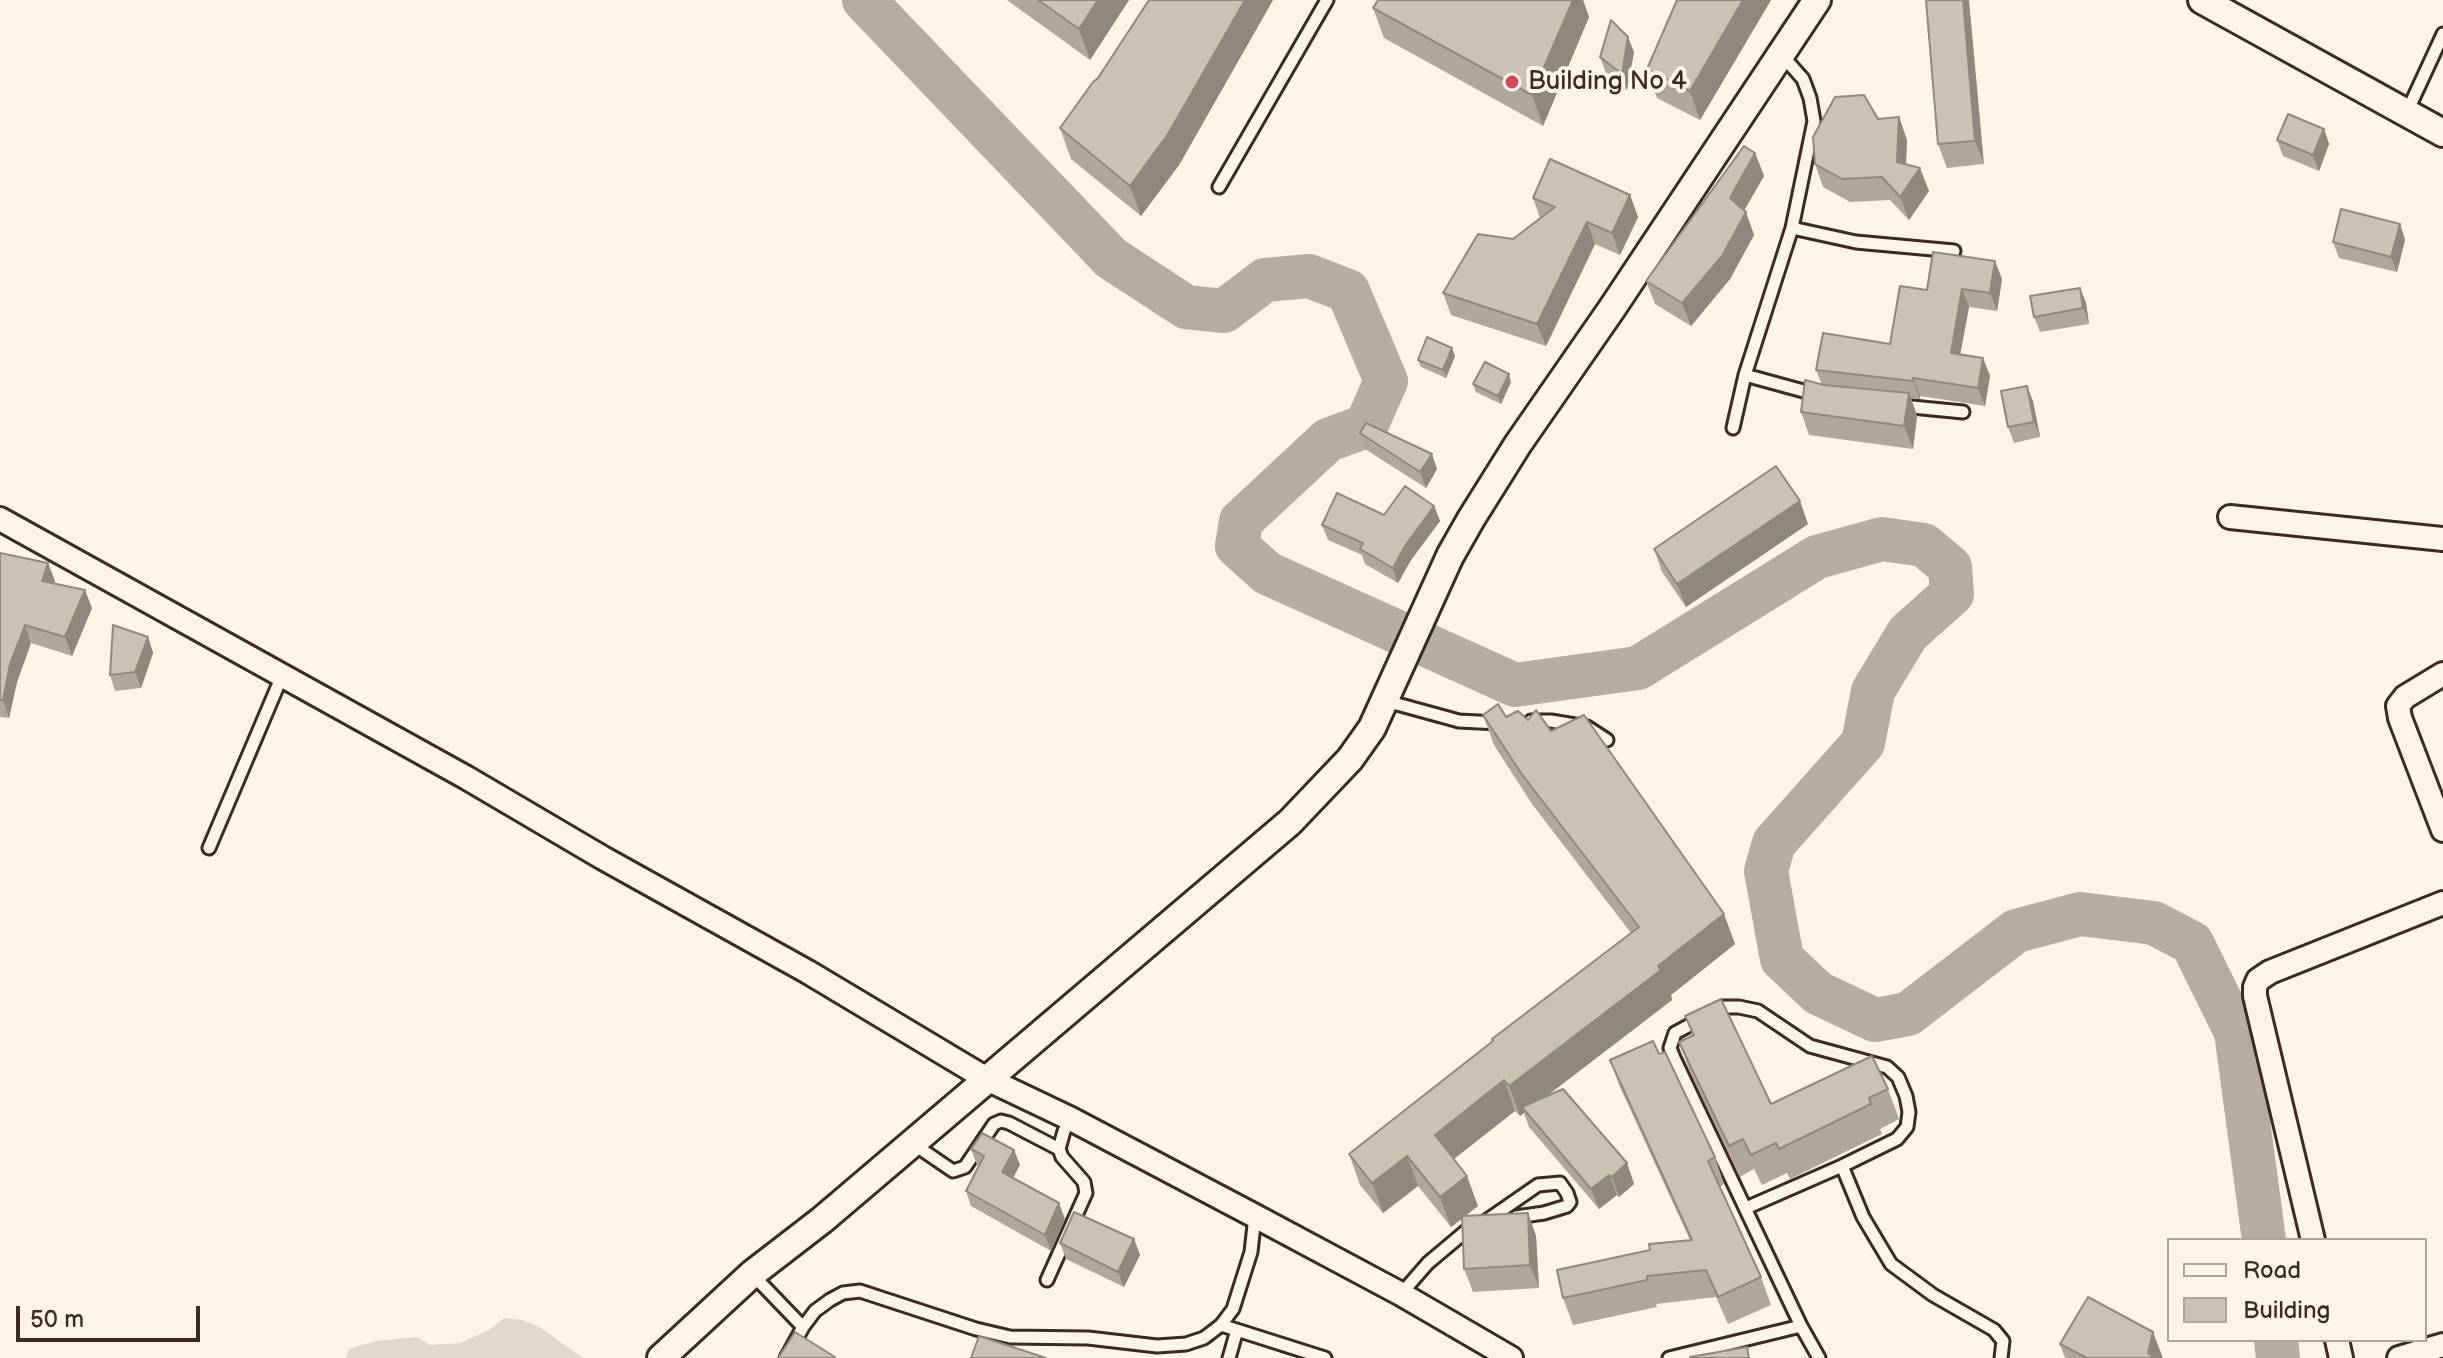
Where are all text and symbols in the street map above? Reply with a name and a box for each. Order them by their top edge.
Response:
place label: Building No 4 [1528,66,1687,98]
marker: Building No 4 [1503,73,1521,91]
legend [2167,1238,2427,1342]
text: Road [2243,1256,2301,1285]
scale bar [20,1290,204,1340]
text: Building [2243,1296,2330,1325]
text: 50 m [30,1305,84,1334]

